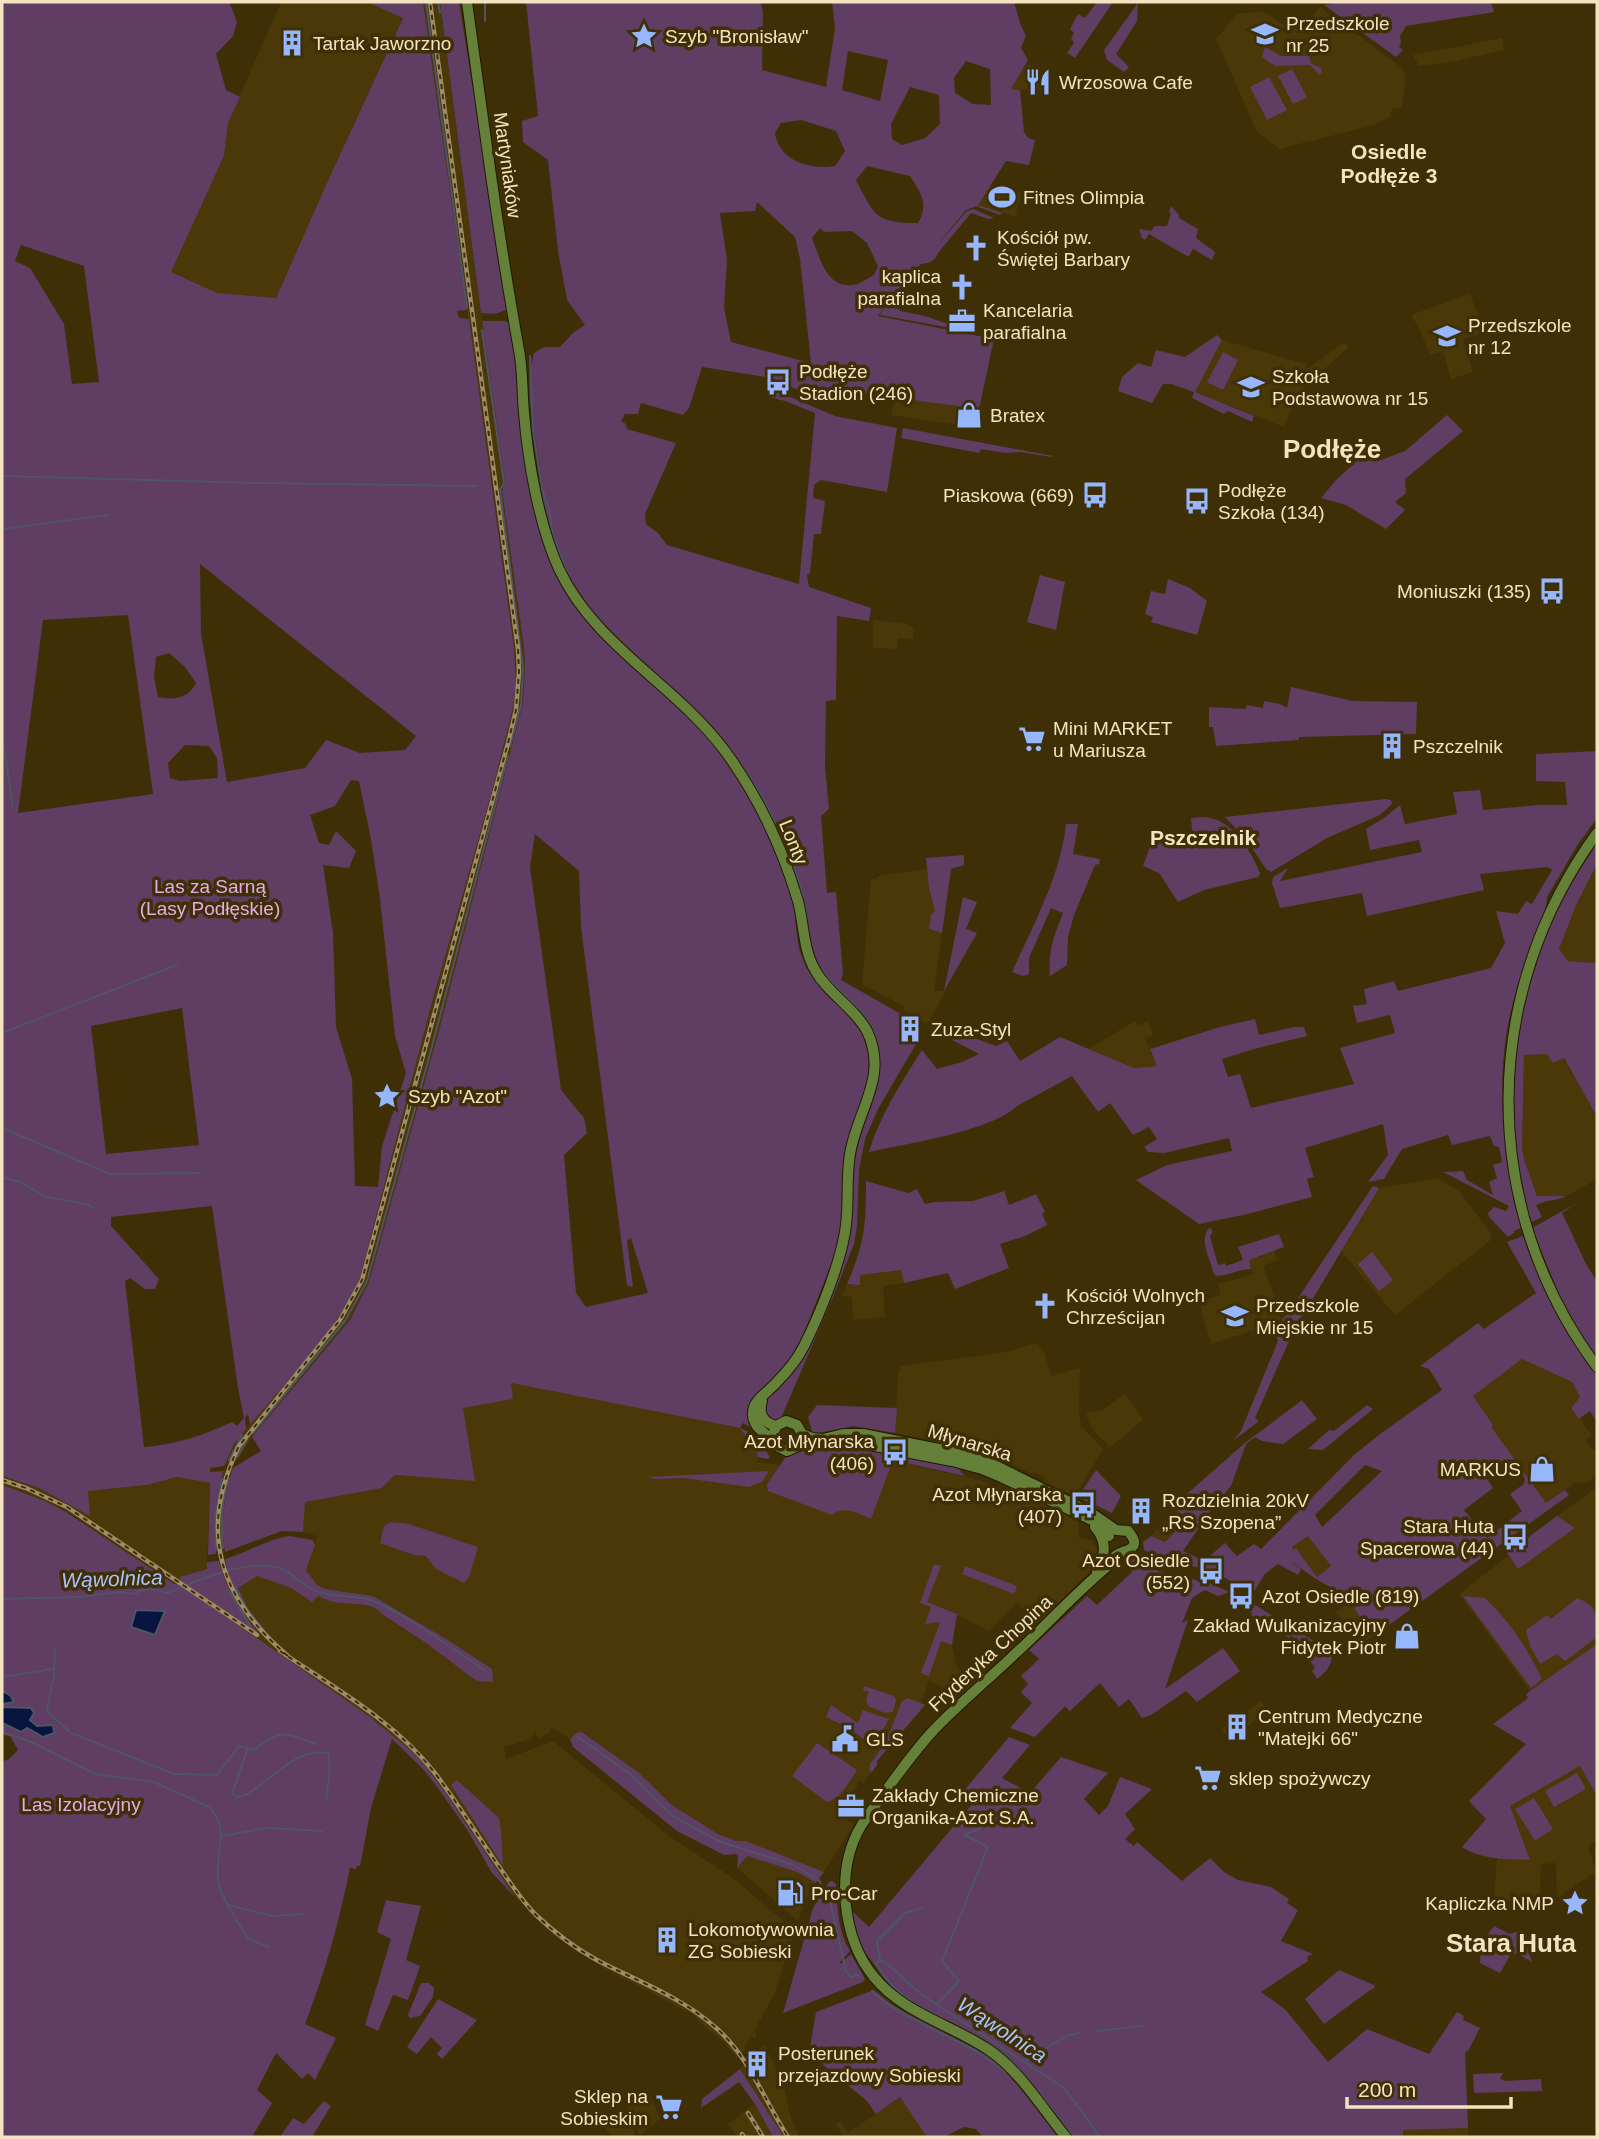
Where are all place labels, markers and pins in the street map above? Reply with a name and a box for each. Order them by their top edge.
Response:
place label: Przedszkole nr 25 [1286,13,1390,56]
school or university icon: Przedszkole nr 25 [1250,19,1280,49]
place icon: Szyb "Bronisław" [629,21,659,51]
place label: Szyb "Bronisław" [665,26,808,47]
building icon: Tartak Jaworzno [277,28,307,58]
place label: Tartak Jaworzno [313,33,451,54]
restaurant icon: Wrzosowa Cafe [1023,67,1053,97]
place label: Wrzosowa Cafe [1059,72,1193,93]
sports icon: Fitnes Olimpia [987,182,1017,212]
place label: Fitnes Olimpia [1023,187,1145,208]
place label: Kościół pw. Świętej Barbary [997,227,1131,270]
church icon: Kościół pw. Świętej Barbary [961,233,991,263]
place label: kaplica parafialna [858,266,941,309]
church icon: kaplica parafialna [947,272,977,302]
place label: Kancelaria parafialna [983,300,1073,343]
office icon: Kancelaria parafialna [947,306,977,336]
place label: Przedszkole nr 12 [1468,315,1572,358]
school or university icon: Przedszkole nr 12 [1432,321,1462,351]
place label: Podłęże Stadion (246) [799,361,913,404]
place label: Szkoła Podstawowa nr 15 [1272,366,1428,409]
bus stop icon: Podłęże Stadion (246) [763,367,793,397]
school or university icon: Szkoła Podstawowa nr 15 [1236,372,1266,402]
shop icon: Bratex [954,400,984,430]
place label: Bratex [990,405,1045,426]
bus stop icon: Piaskowa (669) [1080,480,1110,510]
place label: Podłęże Szkoła (134) [1218,480,1325,523]
place label: Piaskowa (669) [943,485,1074,506]
bus stop icon: Podłęże Szkoła (134) [1182,486,1212,516]
bus stop icon: Moniuszki (135) [1537,576,1567,606]
place label: Moniuszki (135) [1397,581,1531,602]
place label: Mini MARKET u Mariusza [1053,718,1173,761]
supermarket icon: Mini MARKET u Mariusza [1017,724,1047,754]
building icon: Pszczelnik [1377,731,1407,761]
place label: Pszczelnik [1413,736,1503,757]
building icon: Zuza-Styl [895,1014,925,1044]
place label: Zuza-Styl [931,1019,1011,1040]
place icon: Szyb "Azot" [372,1081,402,1111]
place label: Szyb "Azot" [408,1086,507,1107]
place label: Kościół Wolnych Chrześcijan [1066,1285,1205,1328]
church icon: Kościół Wolnych Chrześcijan [1030,1291,1060,1321]
place label: Przedszkole Miejskie nr 15 [1256,1295,1373,1338]
school or university icon: Przedszkole Miejskie nr 15 [1220,1301,1250,1331]
place label: Azot Młynarska (406) [744,1431,874,1474]
bus stop icon: Azot Młynarska (406) [880,1437,910,1467]
shop icon: MARKUS [1527,1454,1557,1484]
place label: MARKUS [1440,1459,1521,1480]
place label: Azot Młynarska (407) [932,1484,1062,1527]
bus stop icon: Azot Młynarska (407) [1068,1490,1098,1520]
place label: Rozdzielnia 20kV „RS Szopena” [1162,1490,1309,1533]
building icon: Rozdzielnia 20kV „RS Szopena” [1126,1496,1156,1526]
place label: Stara Huta Spacerowa (44) [1360,1516,1494,1559]
bus stop icon: Stara Huta Spacerowa (44) [1500,1522,1530,1552]
place label: Azot Osiedle (552) [1082,1550,1190,1593]
bus stop icon: Azot Osiedle (552) [1196,1556,1226,1586]
bus stop icon: Azot Osiedle (819) [1226,1581,1256,1611]
place label: Azot Osiedle (819) [1262,1586,1419,1607]
place label: Zakład Wulkanizacyjny Fidytek Piotr [1193,1615,1387,1658]
shop icon: Zakład Wulkanizacyjny Fidytek Piotr [1392,1621,1422,1651]
place label: Centrum Medyczne "Matejki 66" [1258,1706,1423,1749]
building icon: Centrum Medyczne "Matejki 66" [1222,1712,1252,1742]
public building icon: GLS [830,1724,860,1754]
place label: GLS [866,1729,904,1750]
supermarket icon: sklep spożywczy [1193,1763,1223,1793]
place label: sklep spożywczy [1229,1768,1371,1789]
place label: Zakłady Chemiczne Organika-Azot S.A. [872,1785,1039,1828]
office icon: Zakłady Chemiczne Organika-Azot S.A. [836,1791,866,1821]
fuel station icon: Pro-Car [775,1878,805,1908]
place label: Pro-Car [811,1883,878,1904]
place icon: Kapliczka NMP [1560,1888,1590,1918]
place label: Kapliczka NMP [1425,1893,1554,1914]
place label: Lokomotywownia ZG Sobieski [688,1919,834,1962]
building icon: Lokomotywownia ZG Sobieski [652,1925,682,1955]
place label: Posterunek przejazdowy Sobieski [778,2043,961,2086]
building icon: Posterunek przejazdowy Sobieski [742,2049,772,2079]
place label: Sklep na Sobieskim [560,2086,648,2129]
supermarket icon: Sklep na Sobieskim [654,2092,684,2122]

